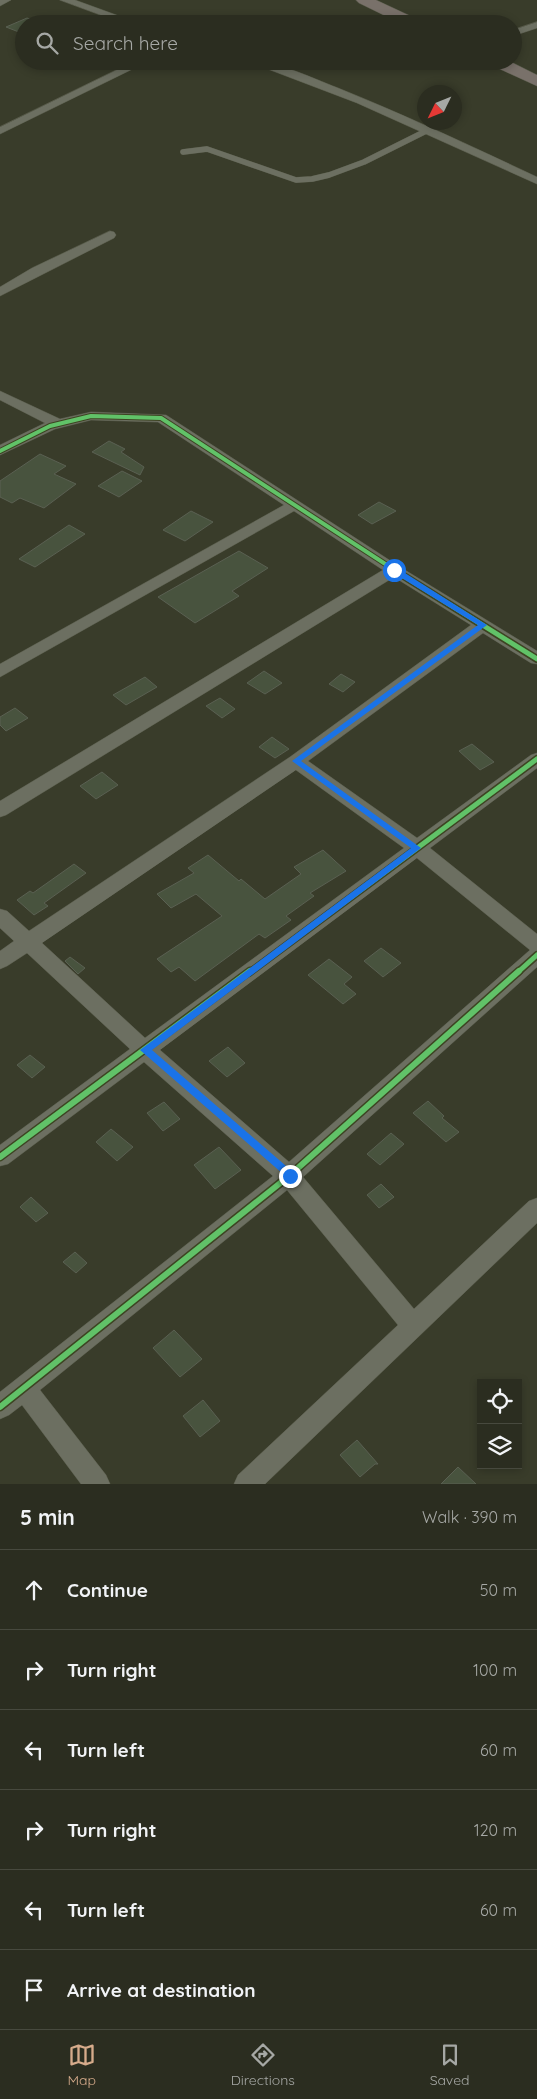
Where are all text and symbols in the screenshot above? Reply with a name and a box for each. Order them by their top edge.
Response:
search box [15,15,522,70]
icon: search [33,29,61,57]
text: Search here [73,31,178,55]
north arrow [417,85,462,130]
route start [383,559,406,582]
route end [279,1165,302,1188]
map controls [477,1379,522,1469]
button: locate [477,1379,522,1424]
button: layers [477,1424,522,1469]
text: 5 min [20,1504,75,1530]
text: Walk · 390 m [422,1507,517,1527]
icon: ahead [20,1576,48,1604]
text: Continue [67,1578,148,1602]
text: 50 m [480,1580,517,1600]
icon: right [20,1656,48,1684]
text: Turn right [67,1658,156,1682]
text: 100 m [473,1660,517,1680]
icon: left [20,1736,48,1764]
text: Turn left [67,1738,145,1762]
text: 60 m [480,1740,517,1760]
icon: right [20,1816,48,1844]
text: Turn right [67,1818,156,1842]
text: 120 m [474,1820,517,1840]
icon: left [20,1896,48,1924]
text: Turn left [67,1898,145,1922]
text: 60 m [480,1900,517,1920]
icon: arrive [20,1976,48,2004]
text: Arrive at destination [67,1978,256,2002]
tab: Map [67,2041,96,2089]
tab: Directions [231,2041,295,2089]
tab: Saved [430,2041,470,2089]

